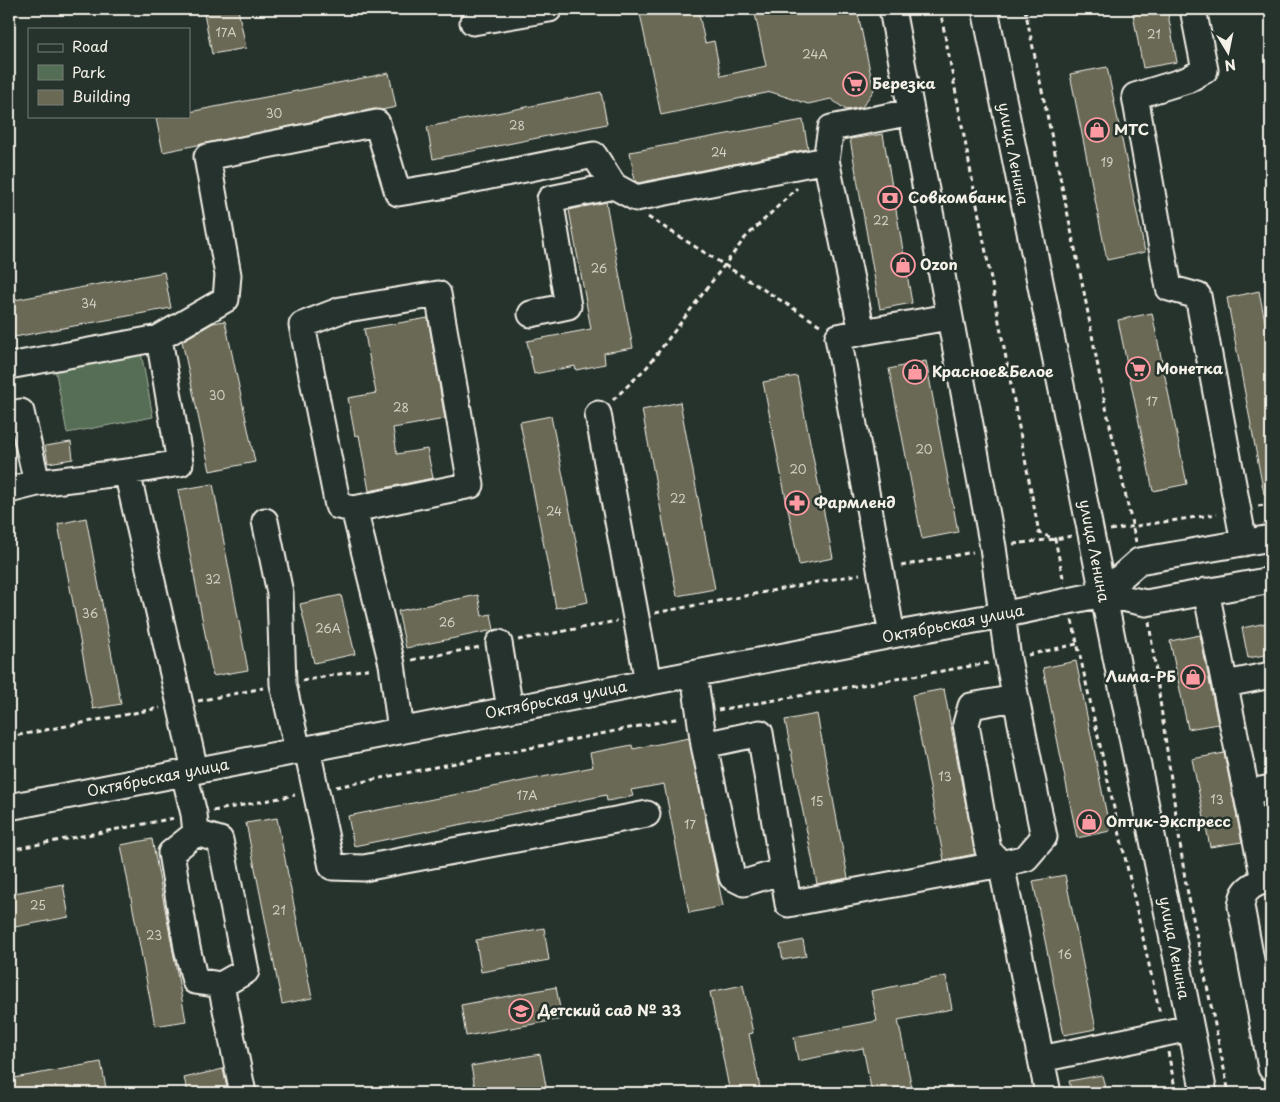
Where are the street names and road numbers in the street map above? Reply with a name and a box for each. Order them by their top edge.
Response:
street label: улица Ленина [993,100,1036,208]
street label: улица Ленина [1074,497,1117,605]
street label: Октябрьская улица [880,597,1026,648]
street label: Октябрьская улица [483,673,629,724]
street label: Октябрьская улица [85,751,231,802]
street label: улица Ленина [1154,894,1197,1002]

